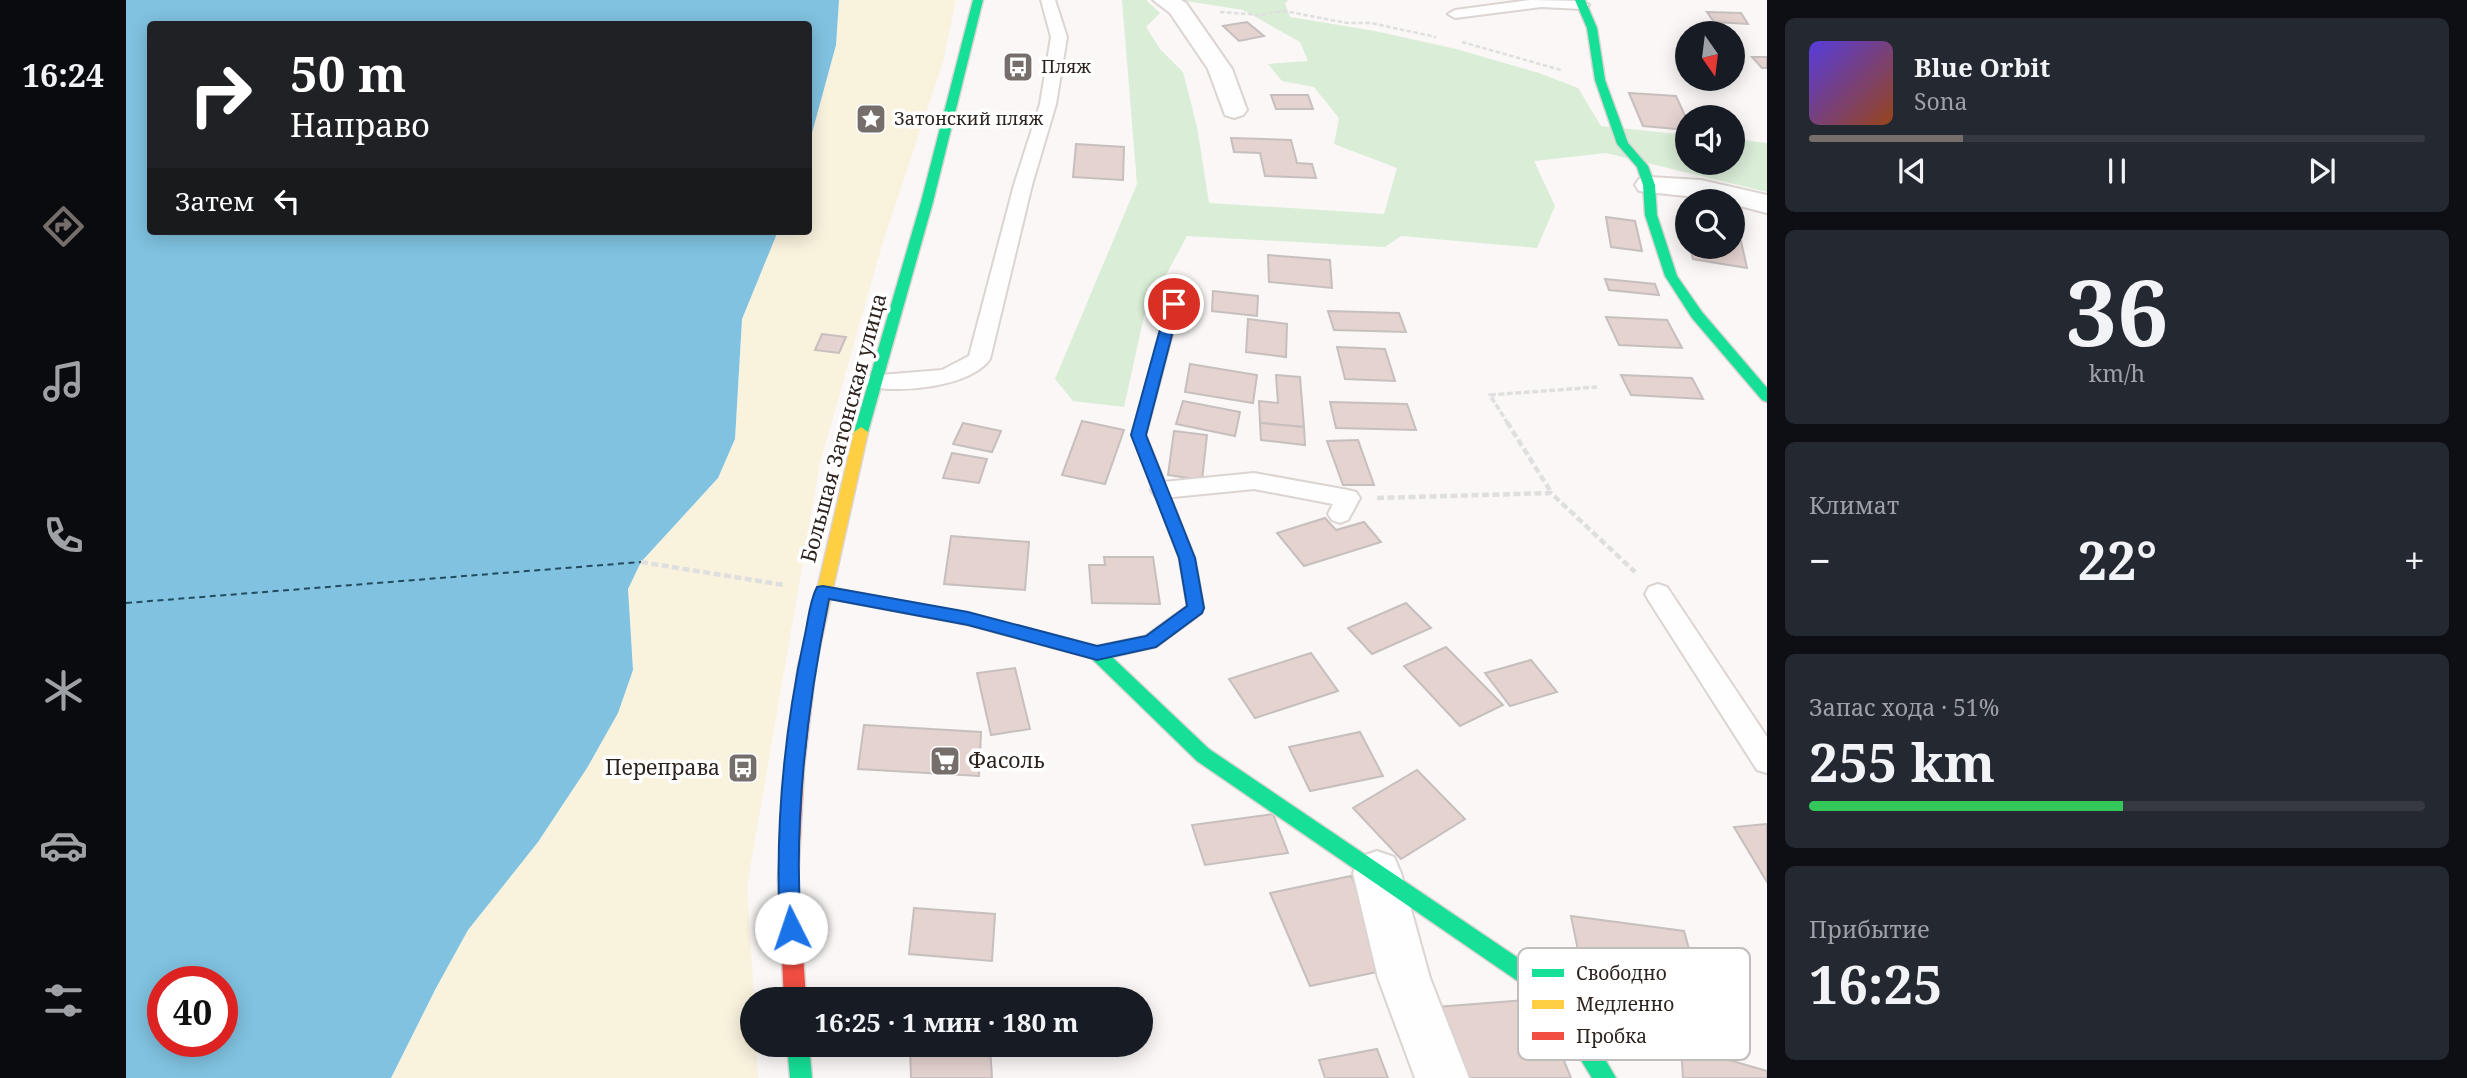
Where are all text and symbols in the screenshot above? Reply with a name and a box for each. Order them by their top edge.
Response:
north arrow [1675,21,1745,91]
map controls [1675,21,1745,259]
text: 50 m [290,40,406,106]
icon: right [175,49,266,140]
text: Blue Orbit [1914,49,2050,85]
bus stop icon: Пляж [1001,50,1035,84]
text: 16:24 [22,53,104,96]
place label: Пляж [1041,54,1091,78]
text: Sona [1914,85,1968,117]
place icon: Затонский пляж [854,102,888,136]
text: Направо [290,103,430,146]
button: sound [1675,105,1745,175]
place label: Затонский пляж [894,106,1044,130]
icon: previous [1893,152,1931,190]
icon: pause [2098,152,2136,190]
icon: next [2303,152,2341,190]
icon: left [268,182,306,220]
text: Затем [175,183,254,219]
button: search [1675,189,1745,259]
icon: directions [39,202,88,251]
text: 36 [2066,249,2168,373]
pin [1144,274,1204,334]
icon: arrive [1155,285,1193,323]
street label: Большая Затонская улица [794,290,892,565]
icon: music [39,357,88,406]
text: km/h [2089,357,2145,389]
text: Климат [1809,489,1899,521]
icon: phone [39,511,88,560]
text: 22° [2078,524,2157,595]
text: − [1809,534,1831,586]
text: + [2404,534,2425,586]
icon: climate [39,666,88,715]
text: Запас хода · 51% [1809,691,1999,723]
text: 255 km [1809,726,1995,797]
supermarket icon: Фасоль [928,744,962,778]
place label: Фасоль [968,746,1045,774]
bus stop icon: Переправа [726,751,760,785]
place label: Переправа [605,753,720,781]
icon: car [39,821,88,870]
position arrow [754,891,828,965]
text: Прибытие [1809,913,1930,945]
legend [1518,948,1750,1060]
text: 16:25 [1809,948,1942,1019]
text: Свободно [1576,960,1667,986]
speed limit sign: 40 [147,966,238,1057]
icon: filters [39,976,88,1025]
text: Медленно [1576,991,1674,1017]
text: 16:25 · 1 мин · 180 m [814,1004,1079,1040]
text: Пробка [1576,1023,1647,1049]

